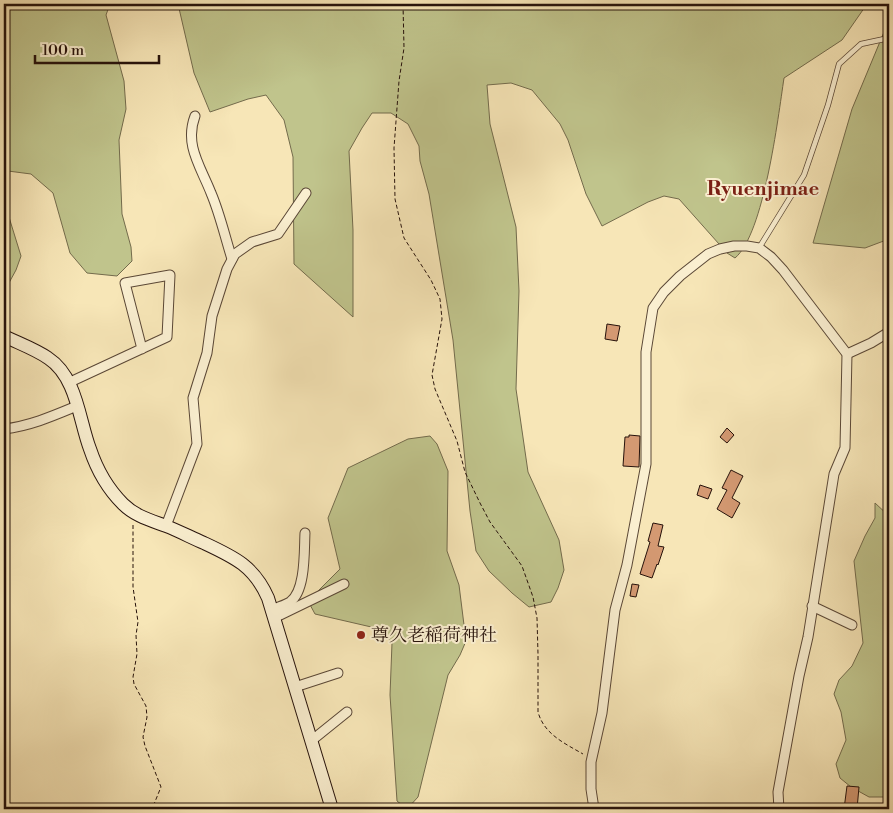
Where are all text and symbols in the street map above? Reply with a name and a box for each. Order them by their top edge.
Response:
scale bar [35,32,159,64]
text: 100 m [42,41,84,60]
district label: Ryuenjimae [707,177,819,202]
place label: 尊久老稲荷神社 [371,624,497,647]
marker: 尊久老稲荷神社 [355,629,367,641]

